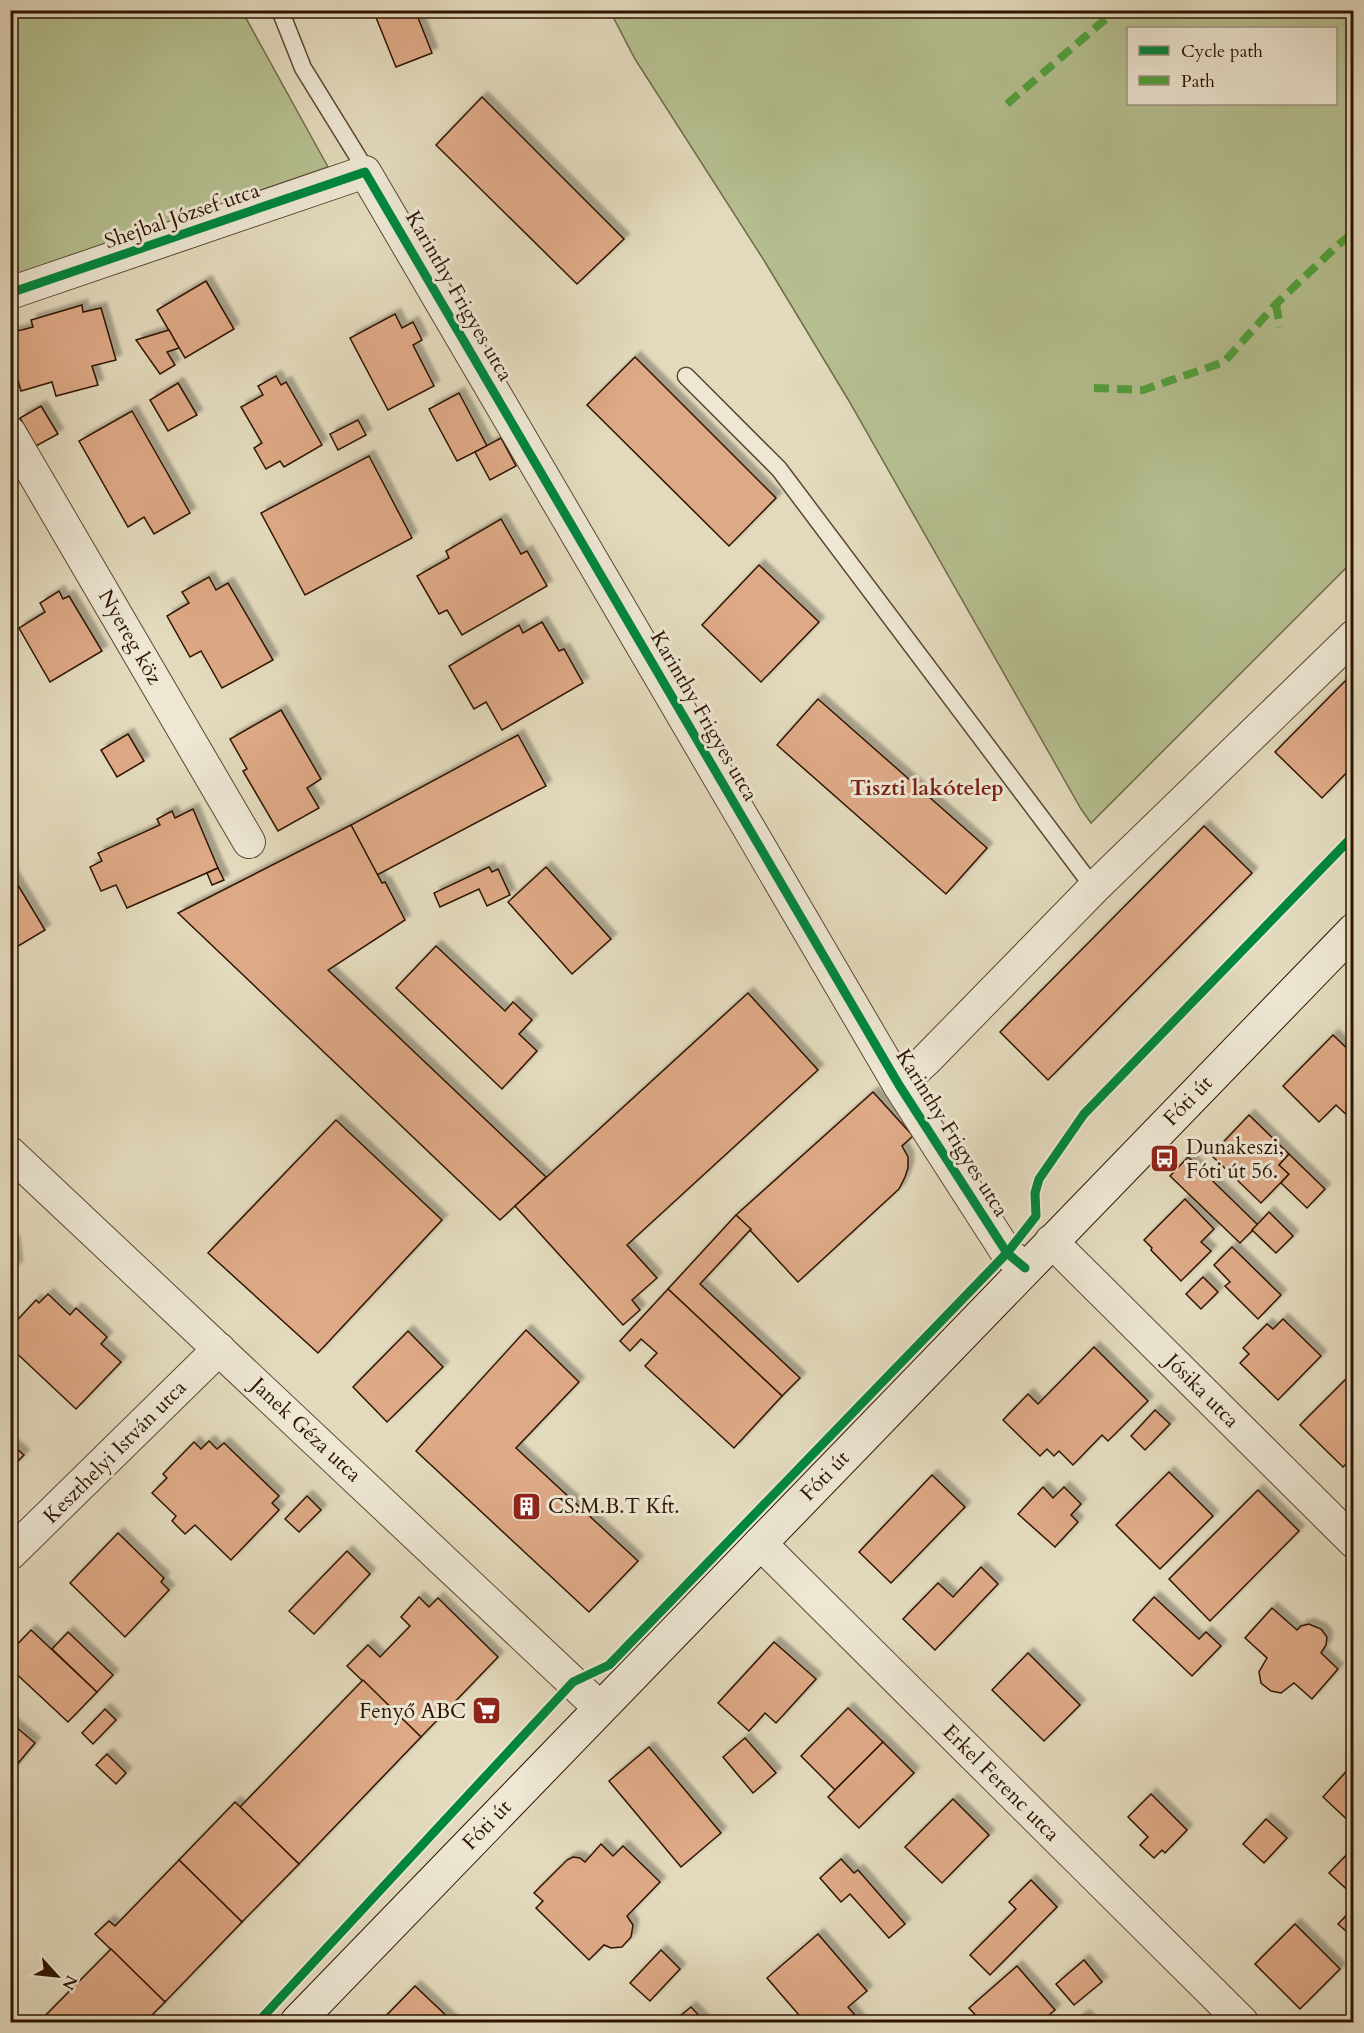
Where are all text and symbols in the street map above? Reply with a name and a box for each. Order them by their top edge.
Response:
legend [1127,27,1337,105]
text: Cycle path [1181,39,1263,64]
text: Path [1181,69,1215,94]
street label: Shejbal József utca [101,176,263,256]
street label: Karinthy Frigyes utca [398,205,520,387]
street label: Nyereg köz [91,584,169,690]
street label: Karinthy Frigyes utca [643,625,765,807]
district label: Tiszti lakótelep [850,773,1004,803]
street label: Karinthy Frigyes utca [889,1044,1015,1222]
street label: Fóti út [1157,1069,1219,1133]
place label: Dunakeszi, Fóti út 56. [1186,1133,1284,1186]
bus stop icon: Dunakeszi, Fóti út 56. [1149,1143,1181,1175]
street label: Jósika utca [1156,1345,1246,1435]
street label: Janek Géza utca [242,1369,368,1489]
street label: Keszthelyi István utca [37,1374,193,1530]
street label: Fóti út [794,1444,856,1508]
building icon: CS.M.B.T Kft. [511,1490,543,1522]
place label: CS.M.B.T Kft. [548,1492,680,1521]
supermarket icon: Fenyő ABC [471,1695,503,1727]
place label: Fenyő ABC [359,1697,466,1726]
street label: Erkel Ferenc utca [936,1718,1066,1848]
street label: Fóti út [456,1793,518,1857]
north arrow [27,1946,87,2006]
text: N [56,1971,82,1994]

